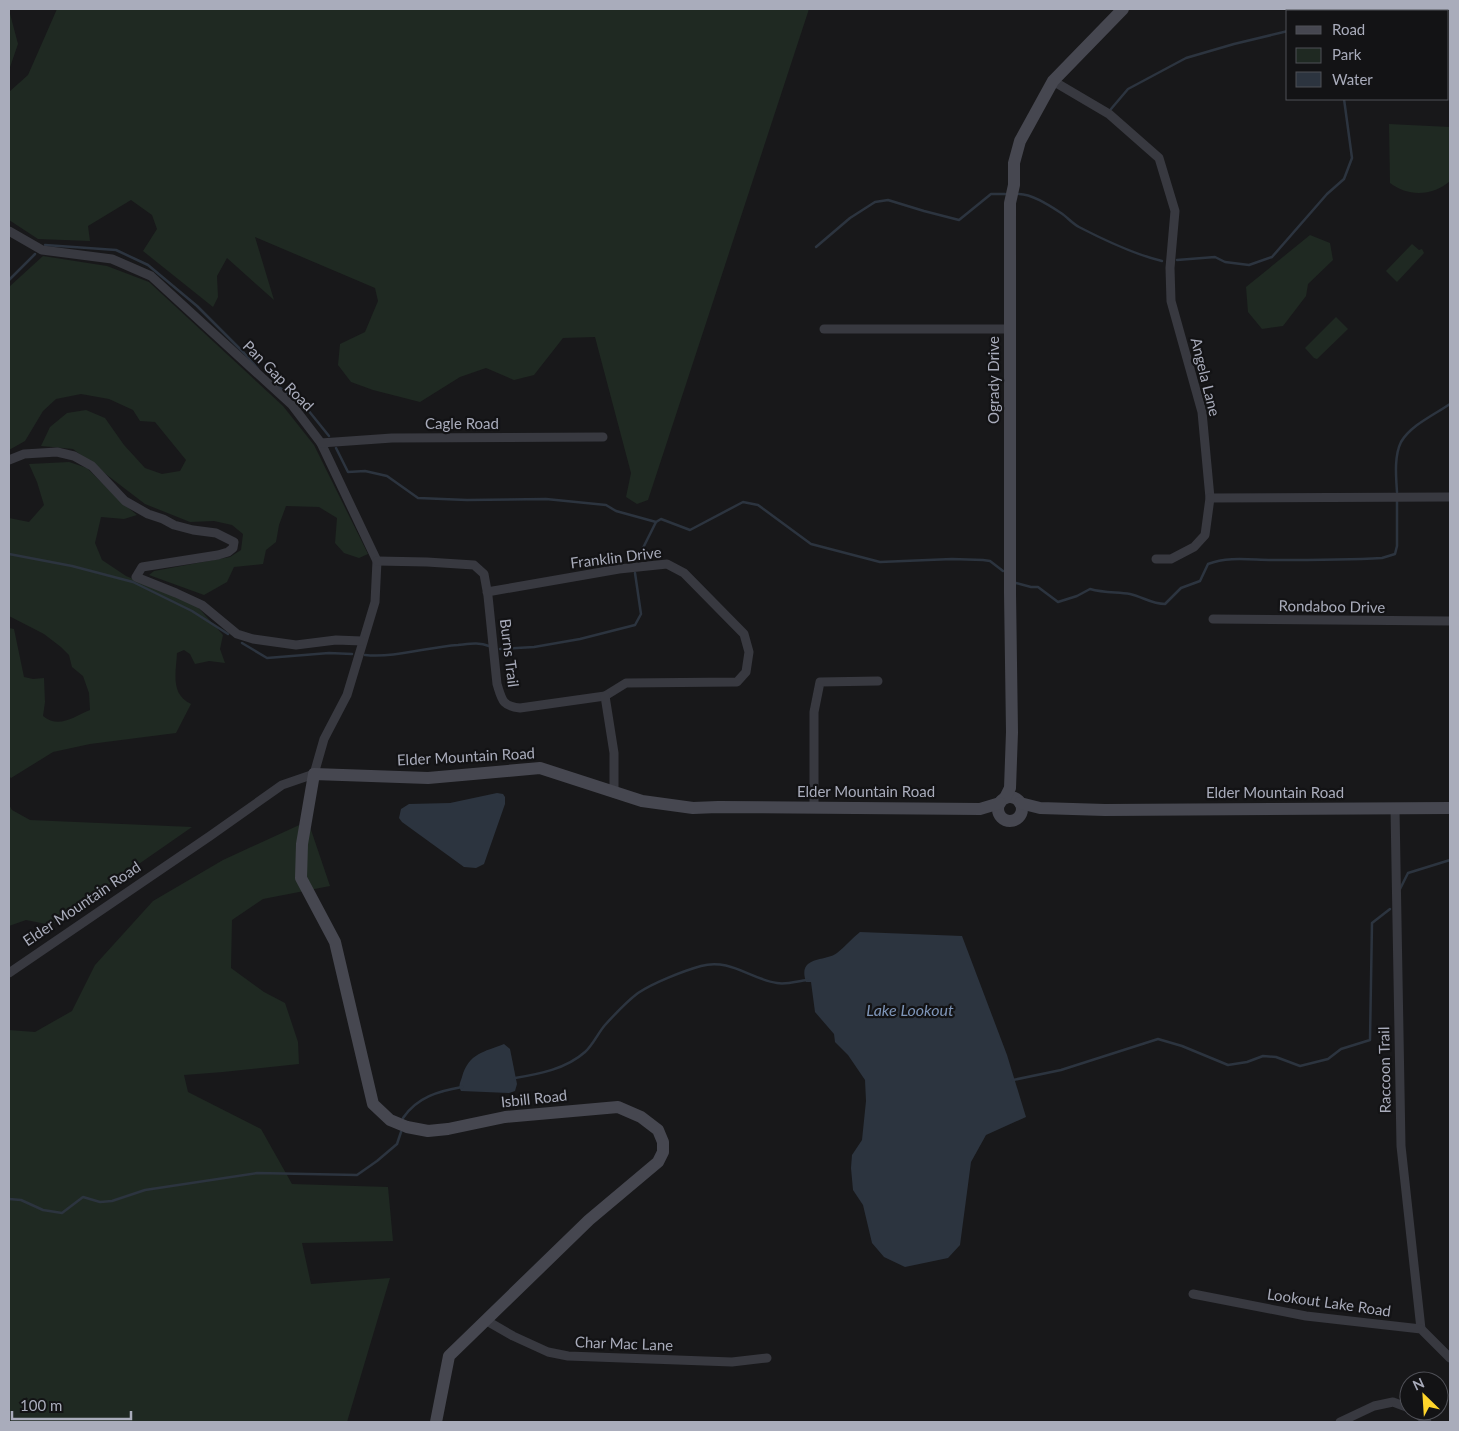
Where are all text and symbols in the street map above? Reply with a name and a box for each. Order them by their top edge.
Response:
legend [1286,10,1449,100]
text: Road [1332,20,1365,38]
text: Park [1332,45,1362,63]
text: Water [1332,70,1373,88]
street label: Pan Gap Road [240,336,318,414]
street label: Ogrady Drive [984,336,1002,424]
street label: Angela Lane [1188,336,1224,418]
street label: Cagle Road [425,414,499,432]
street label: Franklin Drive [569,542,663,572]
street label: Rondaboo Drive [1279,596,1386,616]
street label: Burns Trail [497,618,523,688]
street label: Elder Mountain Road [396,743,535,769]
street label: Elder Mountain Road [797,782,935,800]
street label: Elder Mountain Road [1206,783,1344,801]
street label: Elder Mountain Road [19,857,144,949]
water label: Lake Lookout [866,1000,954,1019]
street label: Raccoon Trail [1374,1027,1394,1114]
street label: Isbill Road [500,1086,568,1110]
street label: Lookout Lake Road [1266,1284,1392,1320]
street label: Char Mac Lane [575,1332,674,1354]
north arrow [1399,1371,1449,1421]
text: N [1410,1374,1427,1394]
scale bar [12,1388,131,1420]
text: 100 m [20,1396,62,1414]

